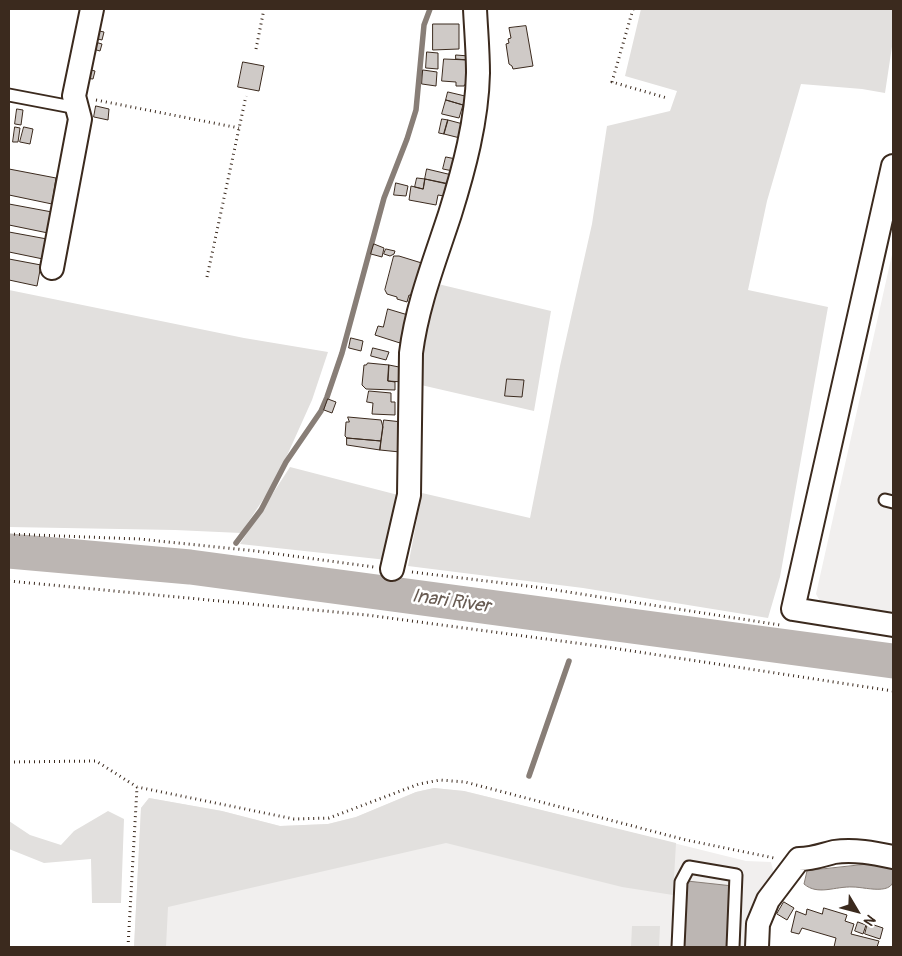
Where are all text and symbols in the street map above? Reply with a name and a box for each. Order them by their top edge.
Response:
water label: Inari River [410,585,492,619]
north arrow [832,886,882,936]
text: N [860,911,879,929]

